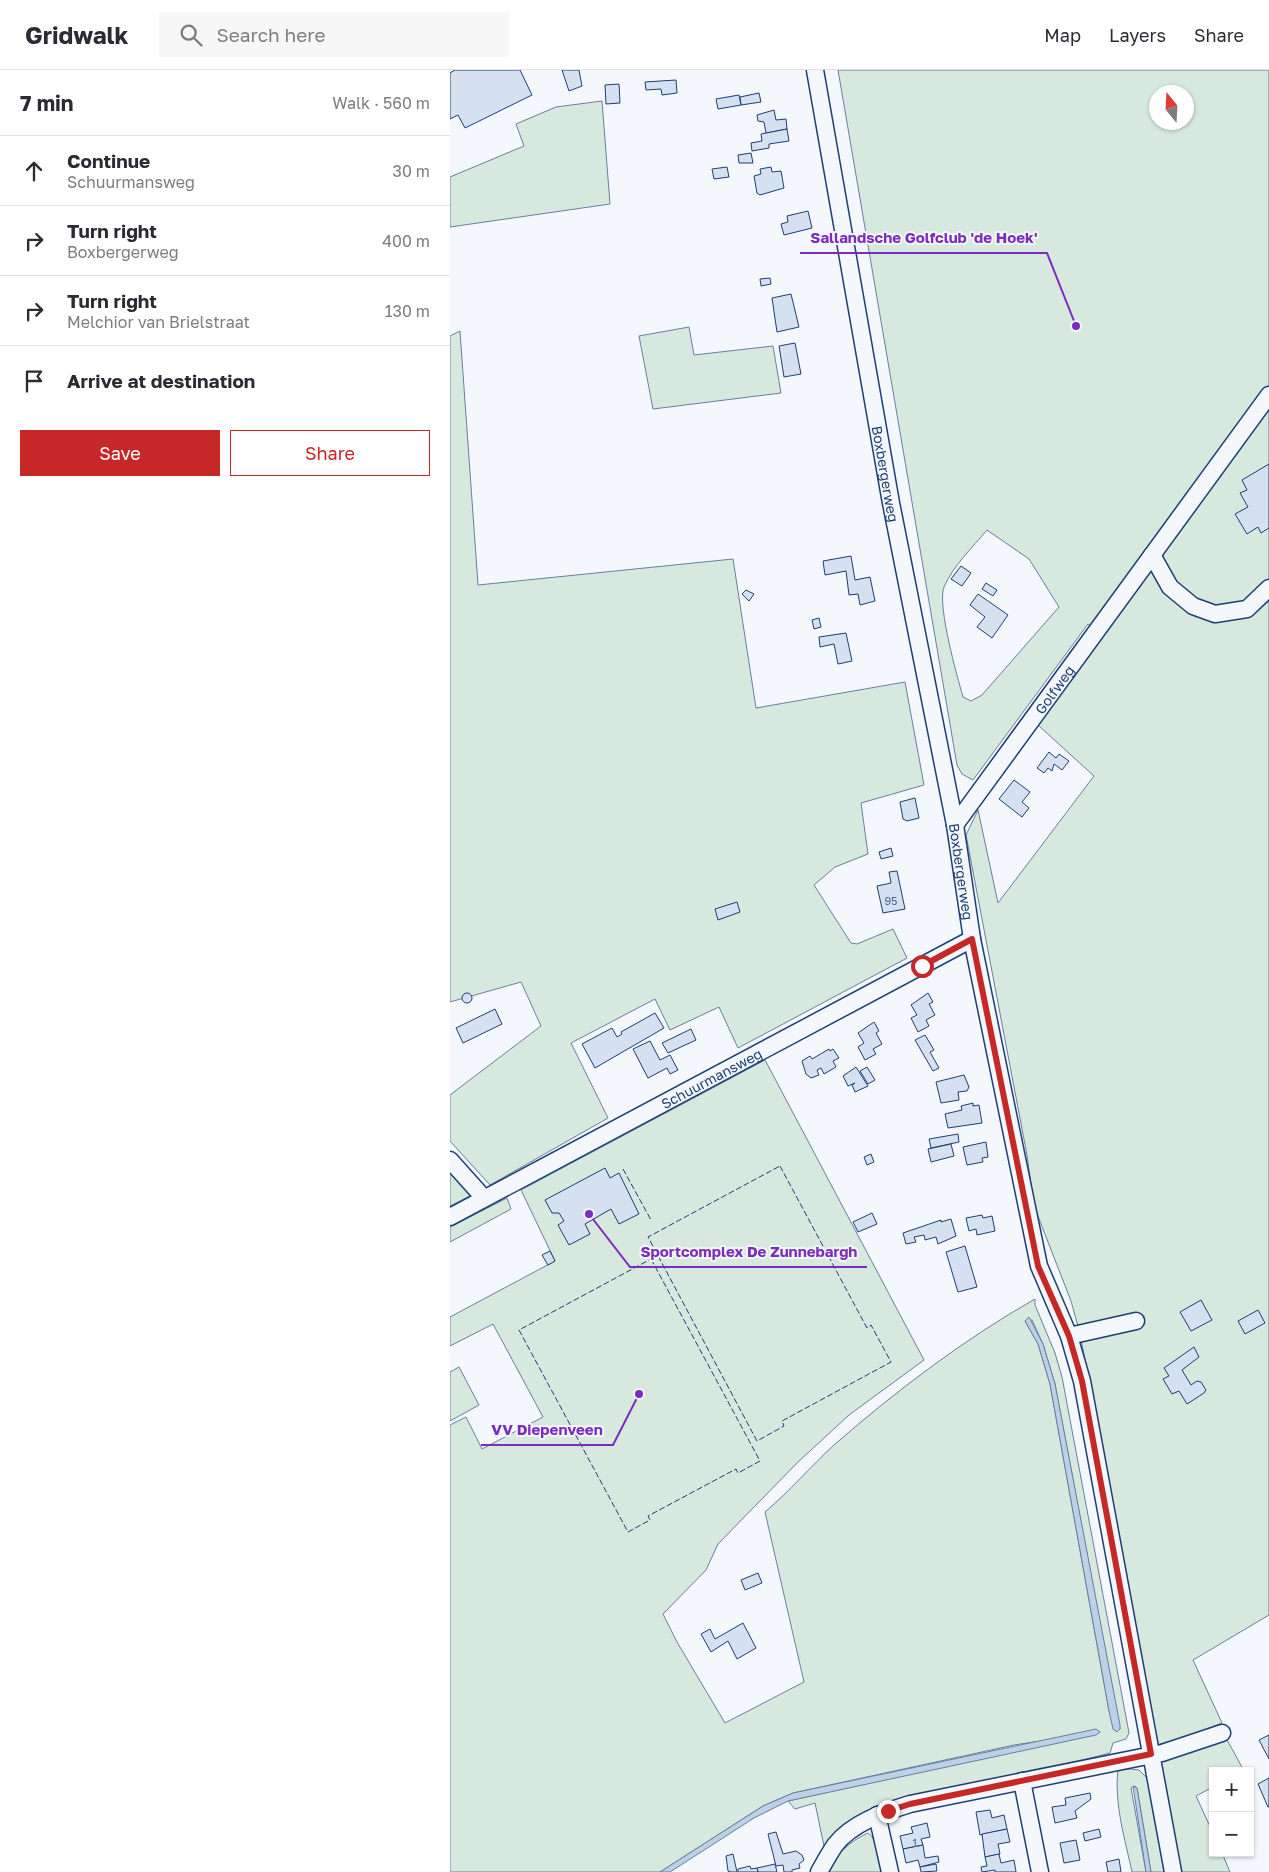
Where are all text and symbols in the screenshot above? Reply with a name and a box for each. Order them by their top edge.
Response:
search box [159,12,509,57]
text: Gridwalk [25,20,129,49]
icon: search [177,21,205,49]
text: Search here [217,23,325,46]
text: Map [1044,24,1081,46]
text: Layers [1109,24,1166,46]
text: Share [1194,24,1244,46]
north arrow [1149,85,1194,130]
text: 7 min [20,90,74,116]
text: Walk · 560 m [332,93,430,113]
text: Continue [67,149,150,172]
icon: ahead [20,157,48,185]
text: 30 m [393,161,430,181]
text: Schuurmansweg [67,172,195,192]
text: Turn right [67,219,157,242]
callout: Sallandsche Golfclub 'de Hoek' [800,223,1047,253]
icon: right [20,227,48,255]
text: Sallandsche Golfclub 'de Hoek' [810,228,1038,246]
text: 400 m [382,231,430,251]
text: Boxbergerweg [67,242,179,262]
text: Turn right [67,289,157,312]
icon: right [20,297,48,325]
text: 130 m [385,301,430,321]
text: Melchior van Brielstraat [67,312,250,332]
icon: arrive [20,367,48,395]
text: Arrive at destination [67,369,255,392]
street label: Boxbergerweg [869,424,903,524]
button: Save [20,430,220,476]
button: Share [230,430,430,476]
street label: Golfweg [1031,662,1077,717]
street label: Boxbergerweg [946,822,978,921]
house number: 95 [884,894,898,907]
route start [911,955,934,978]
street label: Schuurmansweg [658,1044,765,1112]
callout: Sportcomplex De Zunnebargh [630,1237,867,1267]
text: Sportcomplex De Zunnebargh [641,1242,857,1260]
callout: VV Diepenveen [481,1415,613,1445]
text: VV Diepenveen [491,1420,603,1438]
map controls [1209,1767,1254,1857]
button: + [1209,1767,1254,1812]
route end [877,1800,900,1823]
button: − [1209,1812,1254,1857]
house number: 1 [912,1836,918,1849]

